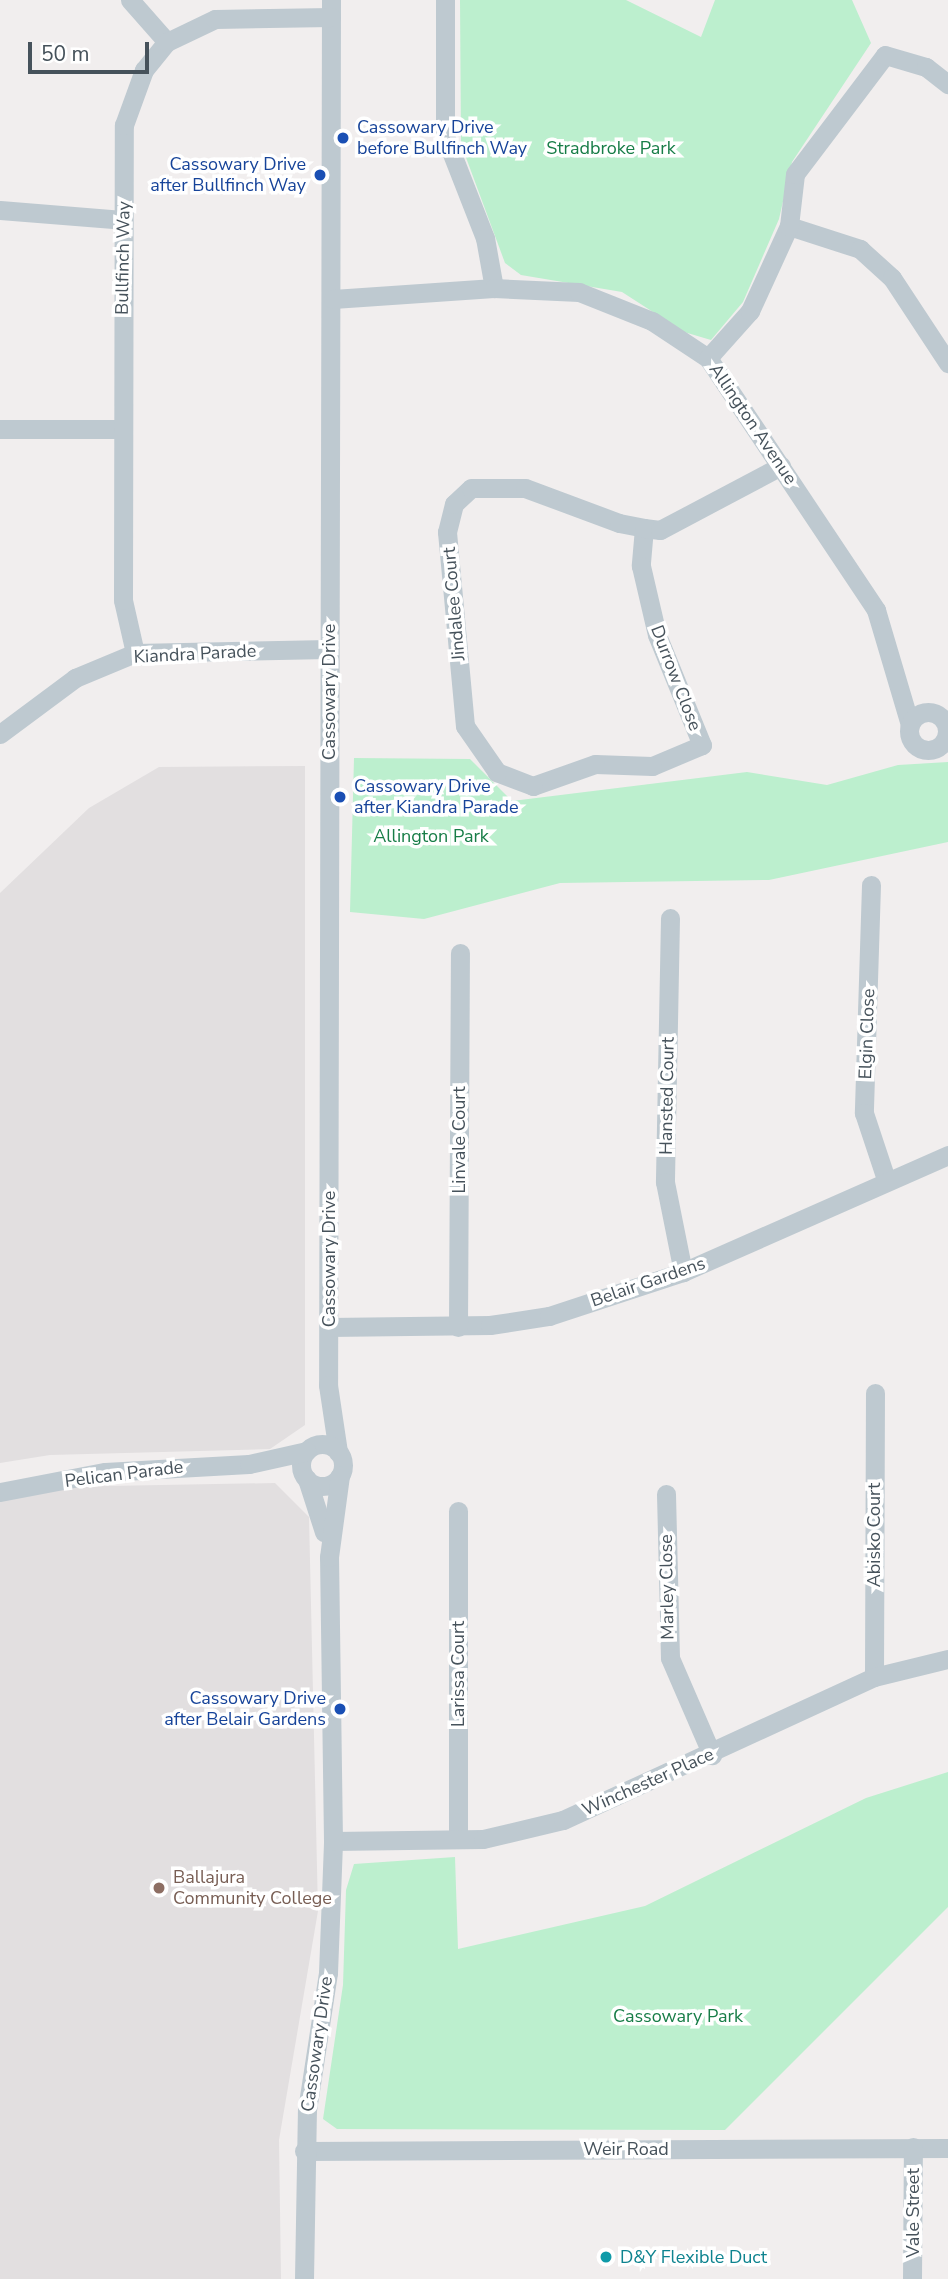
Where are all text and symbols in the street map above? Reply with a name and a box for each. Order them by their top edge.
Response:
scale bar [32,28,152,72]
text: 50 m [41,40,90,68]
place label: Cassowary Drive before Bullfinch Way [357,117,527,160]
marker: Cassowary Drive before Bullfinch Way [335,130,351,146]
park label: Stradbroke Park [546,137,676,159]
place label: Cassowary Drive after Bullfinch Way [150,154,306,196]
marker: Cassowary Drive after Bullfinch Way [312,167,328,183]
street label: Bullfinch Way [111,201,135,315]
street label: Allington Avenue [705,359,801,489]
street label: Jindalee Court [438,546,470,662]
street label: Durrow Close [646,622,706,734]
street label: Cassowary Drive [318,624,340,760]
street label: Kiandra Parade [133,640,257,668]
place label: Cassowary Drive after Kiandra Parade [354,776,519,818]
marker: Cassowary Drive after Kiandra Parade [332,789,348,805]
park label: Allington Park [373,825,489,847]
street label: Elgin Close [855,988,879,1080]
street label: Hansted Court [655,1037,679,1155]
street label: Linvale Court [448,1087,470,1193]
street label: Cassowary Drive [318,1191,340,1327]
street label: Belair Gardens [588,1252,708,1312]
street label: Pelican Parade [64,1456,184,1492]
street label: Abisko Court [863,1483,885,1587]
street label: Marley Close [655,1534,679,1640]
street label: Larissa Court [447,1621,469,1727]
place label: Cassowary Drive after Belair Gardens [164,1688,326,1730]
marker: Cassowary Drive after Belair Gardens [332,1701,348,1717]
street label: Winchester Place [579,1743,717,1821]
place label: Ballajura Community College [173,1867,332,1910]
marker: Ballajura Community College [151,1880,167,1896]
street label: Cassowary Drive [297,1975,337,2113]
park label: Cassowary Park [613,2005,743,2027]
street label: Weir Road [583,2138,669,2160]
street label: Vale Street [902,2168,924,2258]
place label: D&Y Flexible Duct [620,2246,767,2268]
marker: D&Y Flexible Duct [598,2249,614,2265]

